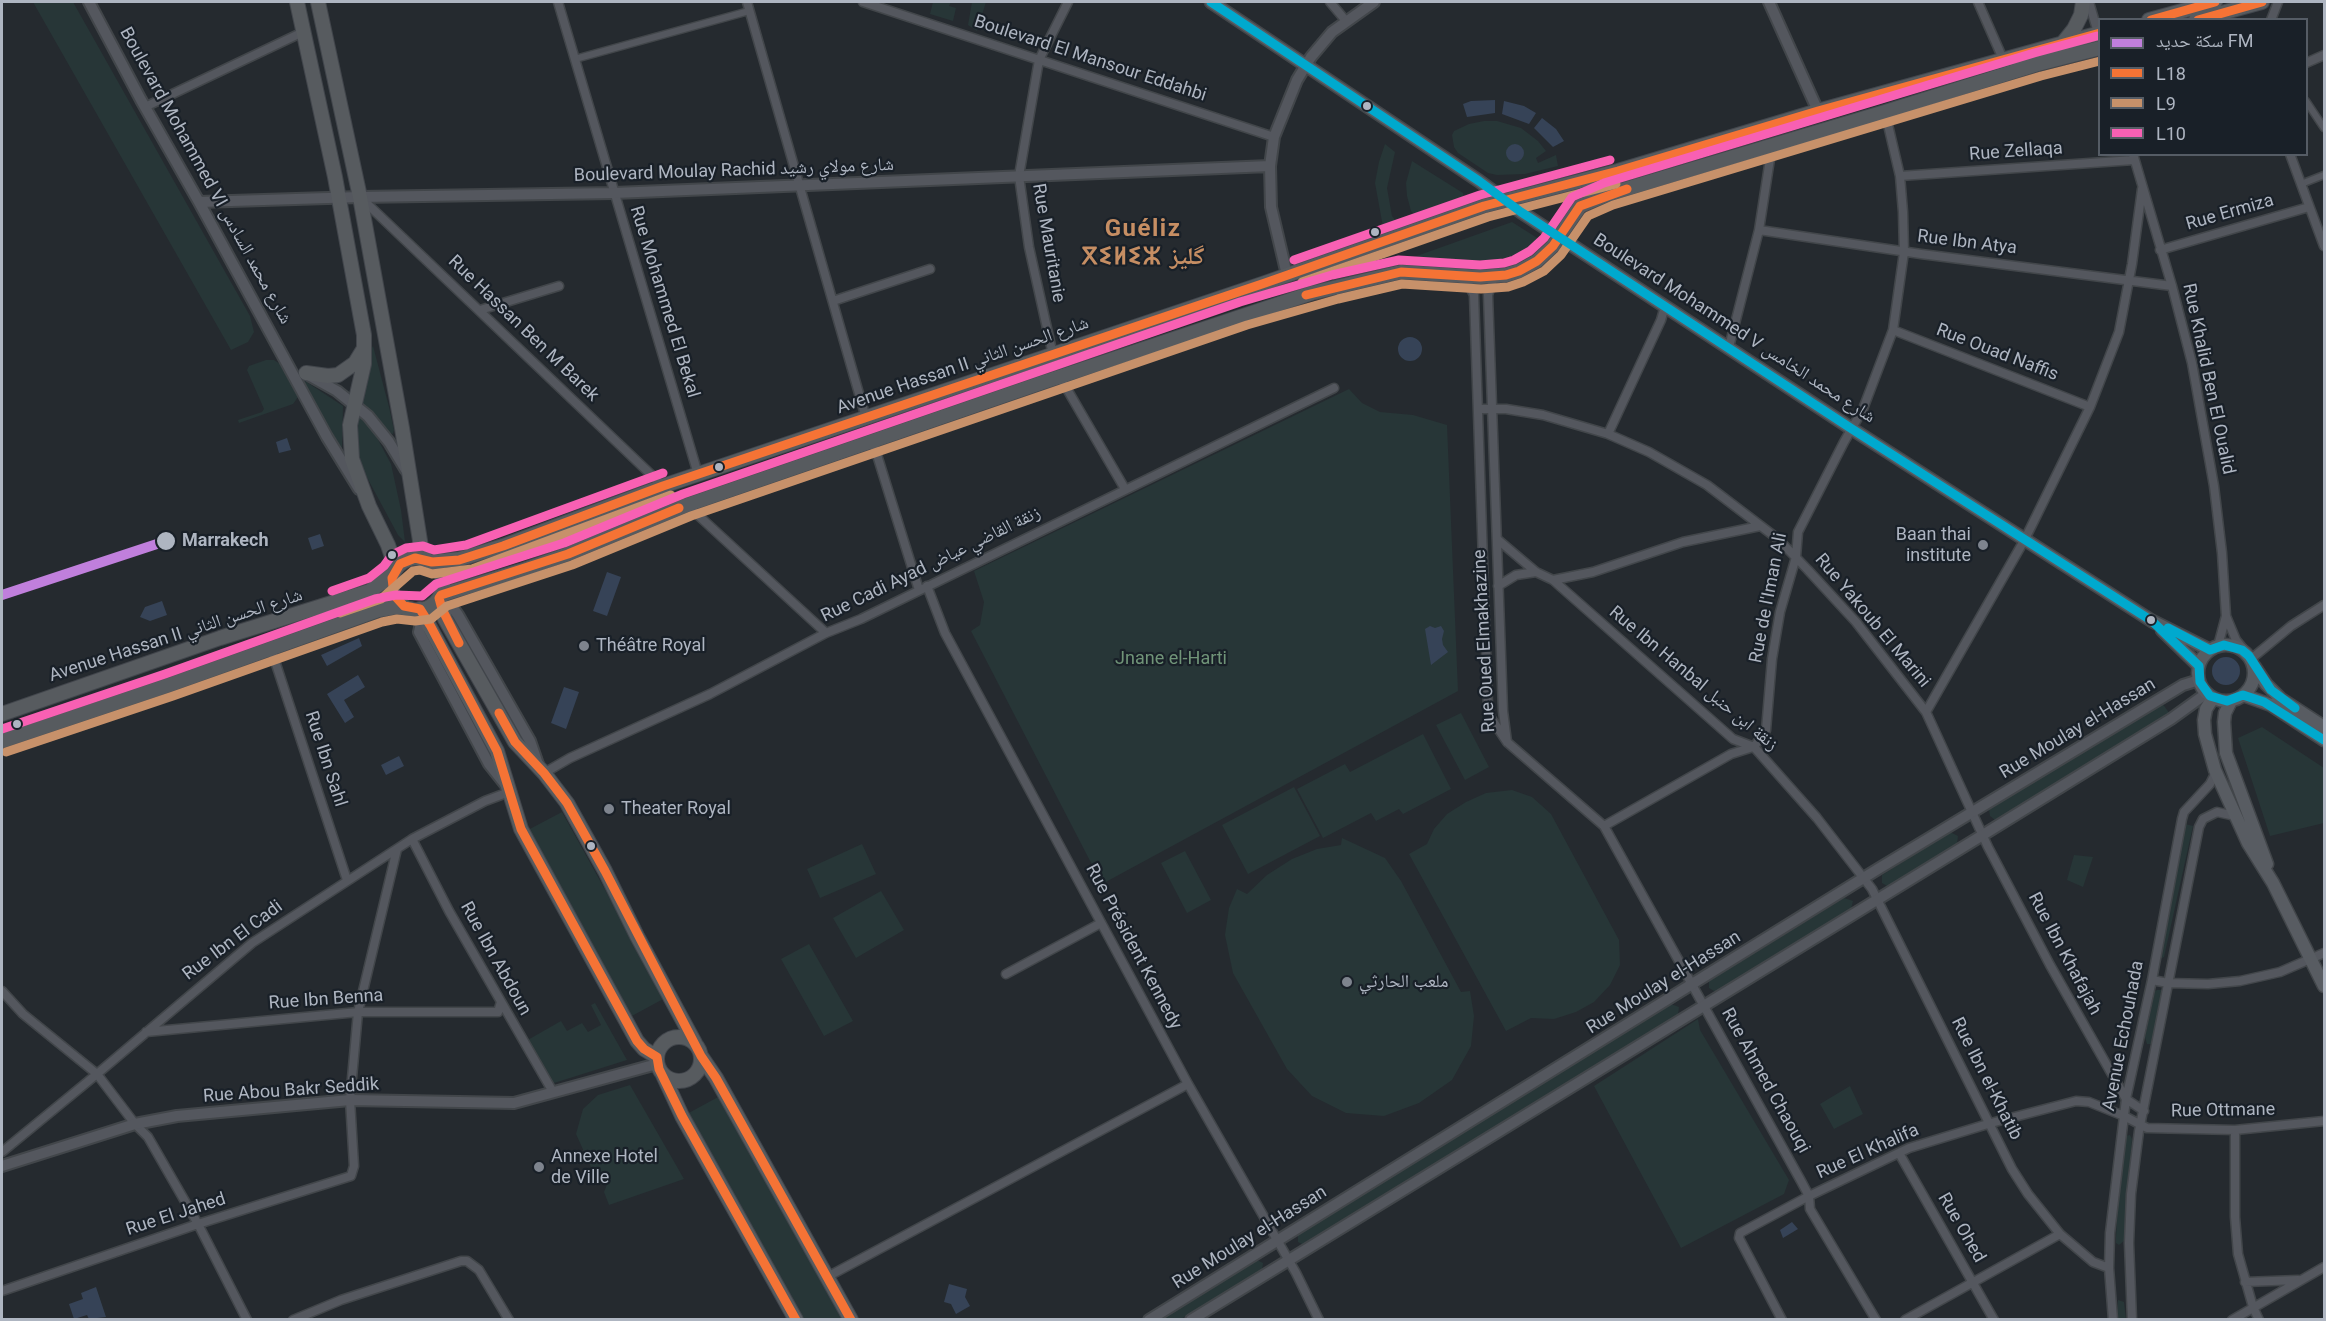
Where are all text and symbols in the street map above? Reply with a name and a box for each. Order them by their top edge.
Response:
street label: Boulevard El Mansour Eddahbi [971,11,1209,107]
legend [2098,18,2308,156]
street label: Boulevard Mohammed VI شارع محمد السادس [114,24,296,328]
text: سكة حديد FM [2156,30,2254,51]
text: L18 [2156,63,2186,84]
text: L9 [2156,93,2176,114]
unlabelled marker [1361,100,1373,112]
text: L10 [2156,123,2186,144]
street label: Rue Zellaqa [1968,138,2064,166]
street label: Boulevard Moulay Rachid شارع مولاي رشيد [574,155,894,187]
street label: Rue Mauritanie [1027,182,1069,304]
street label: Rue Ermiza [2184,190,2276,236]
street label: Rue Mohammed El Bekal [624,203,704,401]
district label: Guéliz ⴳⵉⵍⵉⵣ گليز [1086,216,1200,272]
unlabelled marker [1369,226,1381,238]
street label: Rue Ibn Atya [1916,226,2018,260]
street label: Boulevard Mohammed V شارع محمد الخامس [1589,230,1879,428]
street label: Rue Hassan Ben M Barek [443,251,603,407]
street label: Rue Khalid Ben El Oualid [2177,282,2239,476]
street label: Avenue Hassan II شارع الحسن الثاني [834,313,1092,419]
street label: Rue Ouad Naffis [1933,320,2061,386]
unlabelled marker [713,461,725,473]
street label: Rue Cadi Ayad زنقة القاضي عياض [818,502,1044,628]
place label: Baan thai institute [1896,524,1971,566]
marker: Marrakech [155,530,177,552]
place label: Marrakech [182,530,269,552]
street label: Rue de l'Iman Ali [1746,531,1792,665]
marker: Baan thai institute [1976,538,1990,552]
unlabelled marker [386,549,398,561]
street label: Rue Oued Elmakhazine [1469,549,1501,733]
street label: Rue Yakoub El Marini [1810,550,1934,692]
street label: Avenue Hassan II شارع الحسن الثاني [47,585,305,687]
street label: Rue Ibn Hanbal زنقة ابن حنبل [1604,602,1782,756]
unlabelled marker [2145,614,2157,626]
place label: Théâtre Royal [596,635,706,657]
marker: Théâtre Royal [577,639,591,653]
park label: Jnane el-Harti [1115,648,1227,670]
street label: Rue Moulay el-Hassan [1996,674,2160,784]
street label: Rue Ibn Sahl [299,708,351,810]
unlabelled marker [11,718,23,730]
place label: Theater Royal [621,798,731,820]
marker: Theater Royal [602,802,616,816]
unlabelled marker [585,840,597,852]
street label: Rue Président Kennedy [1080,861,1186,1033]
street label: Rue Ibn Khafajah [2023,889,2105,1019]
street label: Rue Ibn El Cadi [179,896,287,986]
street label: Rue Ibn Abdoun [455,898,535,1020]
street label: Rue Moulay el-Hassan [1583,927,1745,1039]
street label: Avenue Echouhada [2099,959,2149,1113]
place label: ملعب الحارثي [1359,971,1448,993]
marker: ملعب الحارثي [1340,975,1354,989]
street label: Rue Ibn Benna [268,985,384,1015]
street label: Rue Ahmed Chaouqi [1716,1005,1814,1157]
street label: Rue Ibn el-Khatib [1946,1014,2026,1144]
street label: Rue Abou Bakr Seddik [202,1074,380,1108]
street label: Rue Ottmane [2171,1099,2275,1123]
street label: Rue El Khalifa [1813,1120,1923,1184]
place label: Annexe Hotel de Ville [551,1146,658,1188]
marker: Annexe Hotel de Ville [532,1160,546,1174]
street label: Rue Moulay el-Hassan [1169,1182,1331,1294]
street label: Rue El Jahed [123,1189,229,1241]
street label: Rue Ohed [1932,1189,1990,1267]

